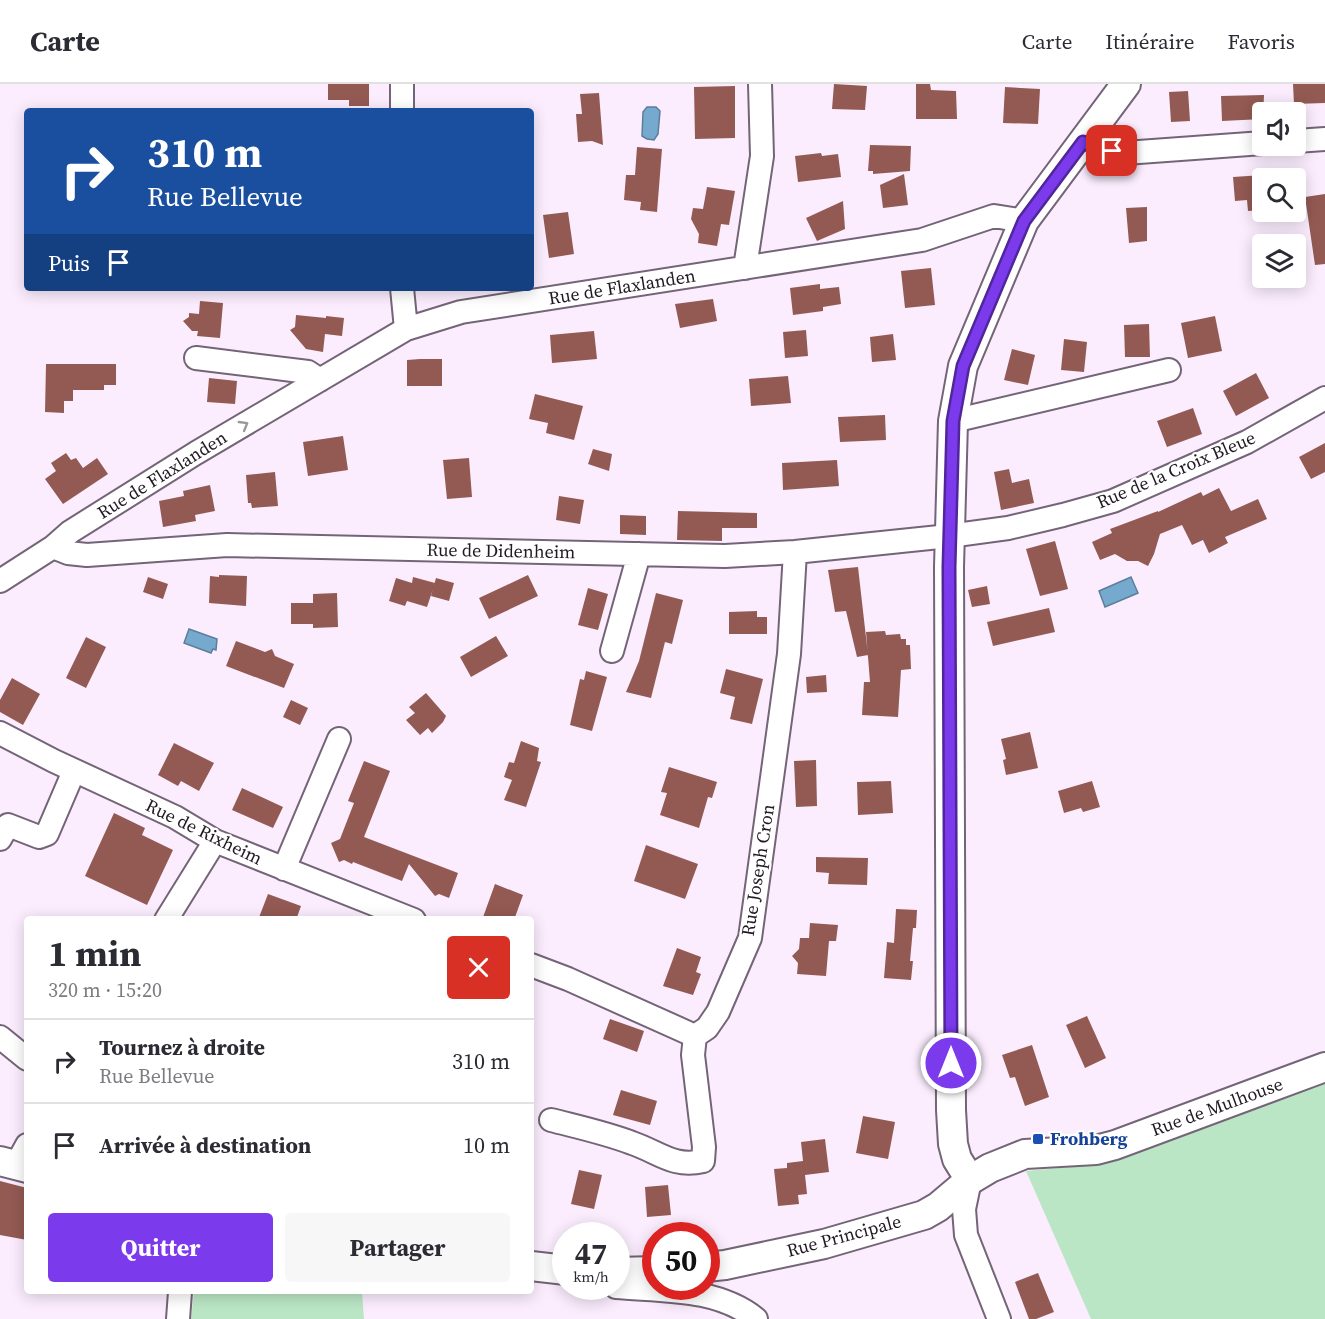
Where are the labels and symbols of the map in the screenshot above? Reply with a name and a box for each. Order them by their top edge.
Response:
pin [1086,125,1137,176]
street label: Rue de Flaxlanden [547,263,697,310]
one-way arrow [238,420,248,432]
street label: Rue de Flaxlanden [92,425,231,525]
street label: Rue de la Croix Bleue [1093,425,1259,514]
street label: Rue de Didenheim [426,537,576,564]
street label: Rue de Rixheim [142,792,267,871]
street label: Rue Joseph Cron [735,802,780,938]
position arrow [919,1031,983,1095]
street label: Rue de Mulhouse [1147,1071,1286,1142]
place label: Frohberg [1050,1126,1128,1151]
marker: Frohberg [1031,1132,1045,1146]
street label: Rue Principale [784,1208,904,1263]
speed limit sign: 50 [642,1222,720,1300]

